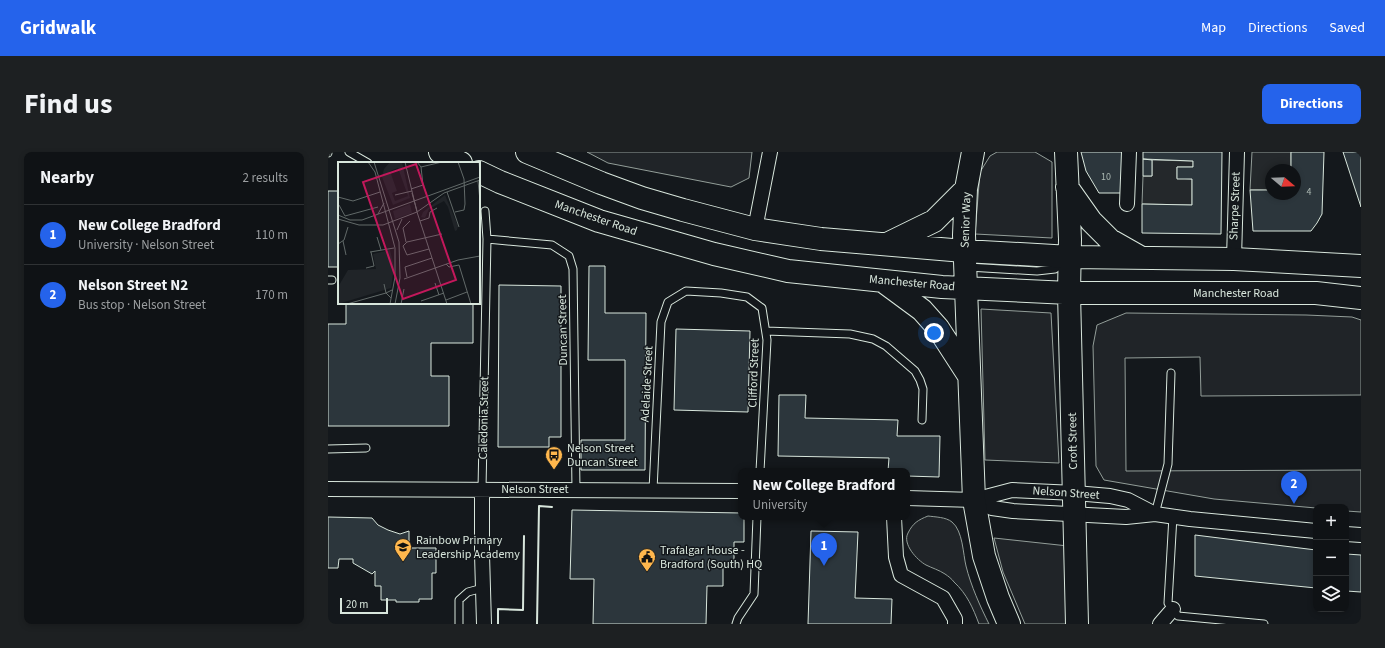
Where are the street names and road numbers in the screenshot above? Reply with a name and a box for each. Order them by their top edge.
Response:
street label: Sharpe Street [1225,172,1245,240]
street label: Senior Way [957,191,975,248]
street label: Manchester Road [552,196,640,240]
street label: Manchester Road [868,271,956,295]
street label: Manchester Road [1193,285,1279,302]
street label: Duncan Street [554,294,572,366]
street label: Clifford Street [744,338,764,408]
street label: Adelaide Street [637,345,657,423]
street label: Caledonia Street [475,376,493,460]
street label: Croft Street [1064,412,1082,470]
street label: Nelson Street [501,481,569,498]
street label: Nelson Street [1032,482,1100,504]

